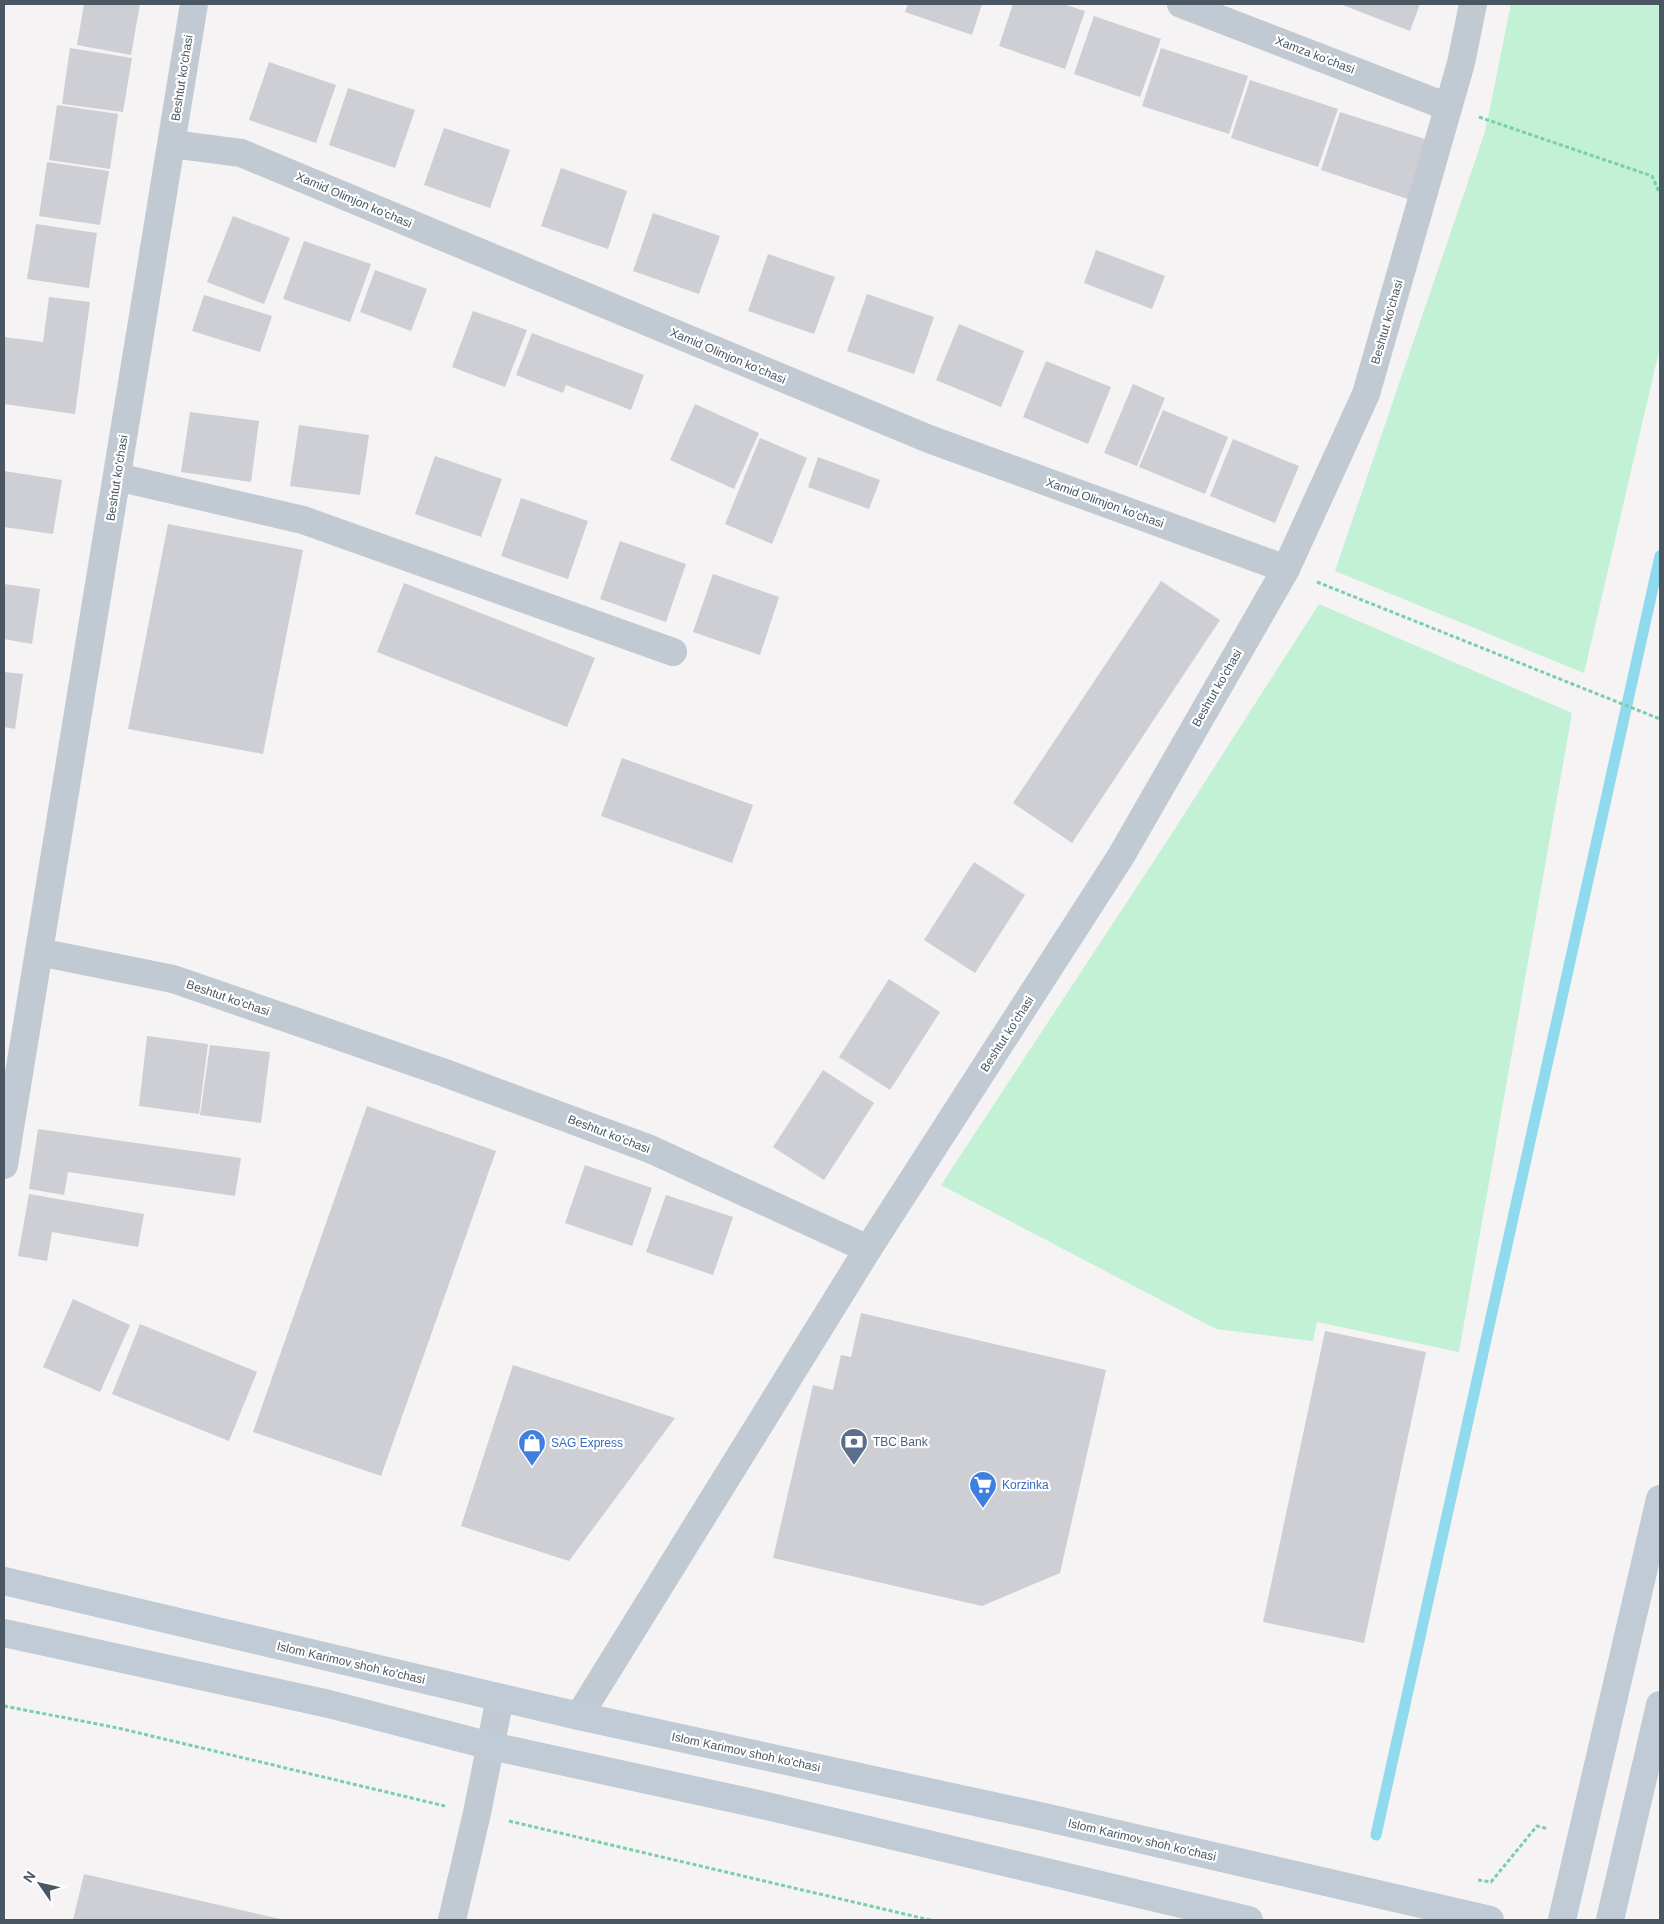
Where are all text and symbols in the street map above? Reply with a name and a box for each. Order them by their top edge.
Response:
street label: Xamza ko'chasi [1273,33,1357,77]
street label: Beshtut ko'chasi [168,34,196,122]
street label: Xamid Olimjon ko'chasi [294,169,414,231]
street label: Beshtut ko'chasi [1368,278,1406,366]
street label: Xamid Olimjon ko'chasi [668,325,788,387]
street label: Beshtut ko'chasi [103,434,131,522]
street label: Xamid Olimjon ko'chasi [1044,475,1166,531]
street label: Beshtut ko'chasi [1189,647,1245,729]
street label: Beshtut ko'chasi [185,977,271,1019]
street label: Beshtut ko'chasi [977,994,1037,1074]
street label: Beshtut ko'chasi [566,1112,652,1156]
bank icon: TBC Bank [839,1427,869,1466]
shop icon: SAG Express [517,1428,547,1467]
place label: TBC Bank [873,1435,929,1449]
place label: SAG Express [551,1436,623,1450]
supermarket icon: Korzinka [968,1470,998,1509]
place label: Korzinka [1002,1478,1049,1492]
street label: Islom Karimov shoh ko'chasi [276,1639,426,1687]
street label: Islom Karimov shoh ko'chasi [670,1729,822,1775]
street label: Islom Karimov shoh ko'chasi [1067,1816,1217,1864]
north arrow [15,1859,65,1909]
text: N [20,1868,39,1885]

